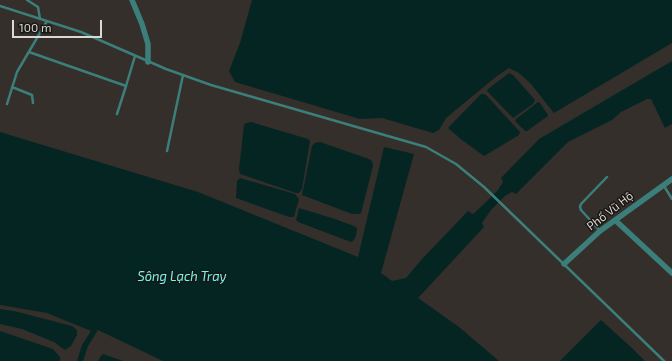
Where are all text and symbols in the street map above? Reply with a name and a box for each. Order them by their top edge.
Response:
scale bar [14,12,104,38]
text: 100 m [19,20,51,34]
street label: Phố Vũ Hộ [584,188,636,234]
water label: Sông Lạch Tray [137,269,227,285]

